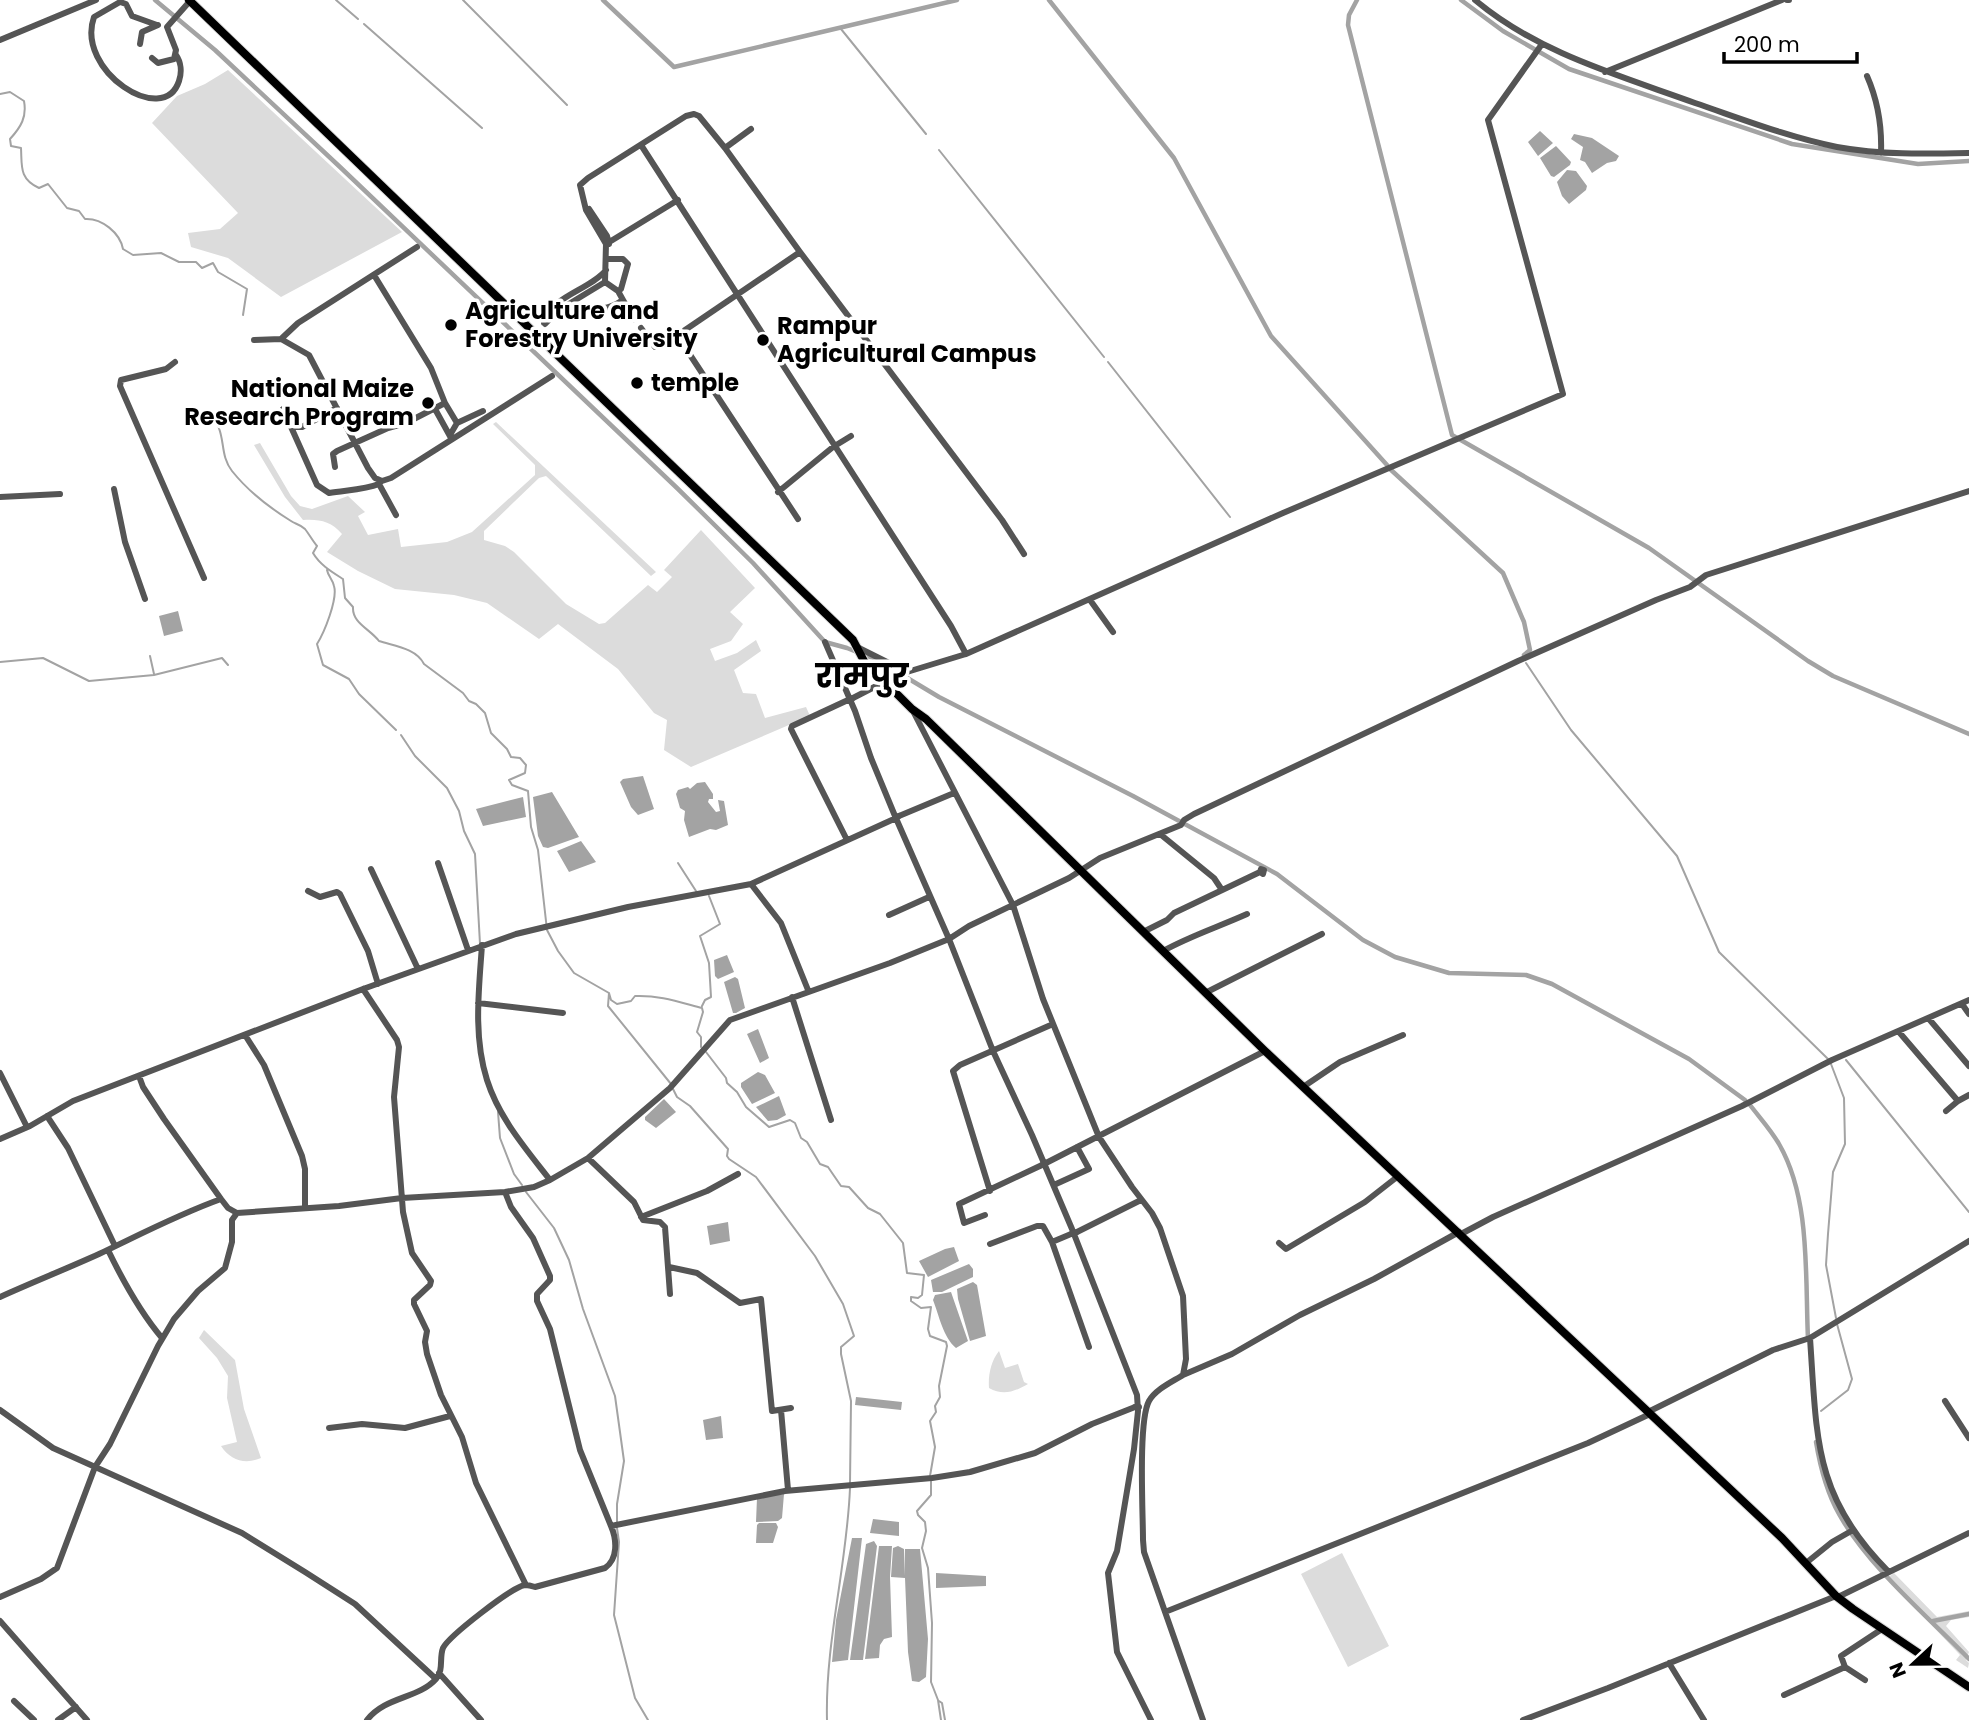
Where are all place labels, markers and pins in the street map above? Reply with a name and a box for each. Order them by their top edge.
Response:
place label: Agriculture and Forestry University [465,294,699,355]
place label: Rampur Agricultural Campus [777,309,1037,370]
marker: Agriculture and Forestry University [443,317,459,333]
marker: Rampur Agricultural Campus [755,332,771,348]
place label: temple [651,366,739,399]
place label: National Maize Research Program [184,372,414,433]
marker: temple [629,375,645,391]
marker: National Maize Research Program [420,395,436,411]

